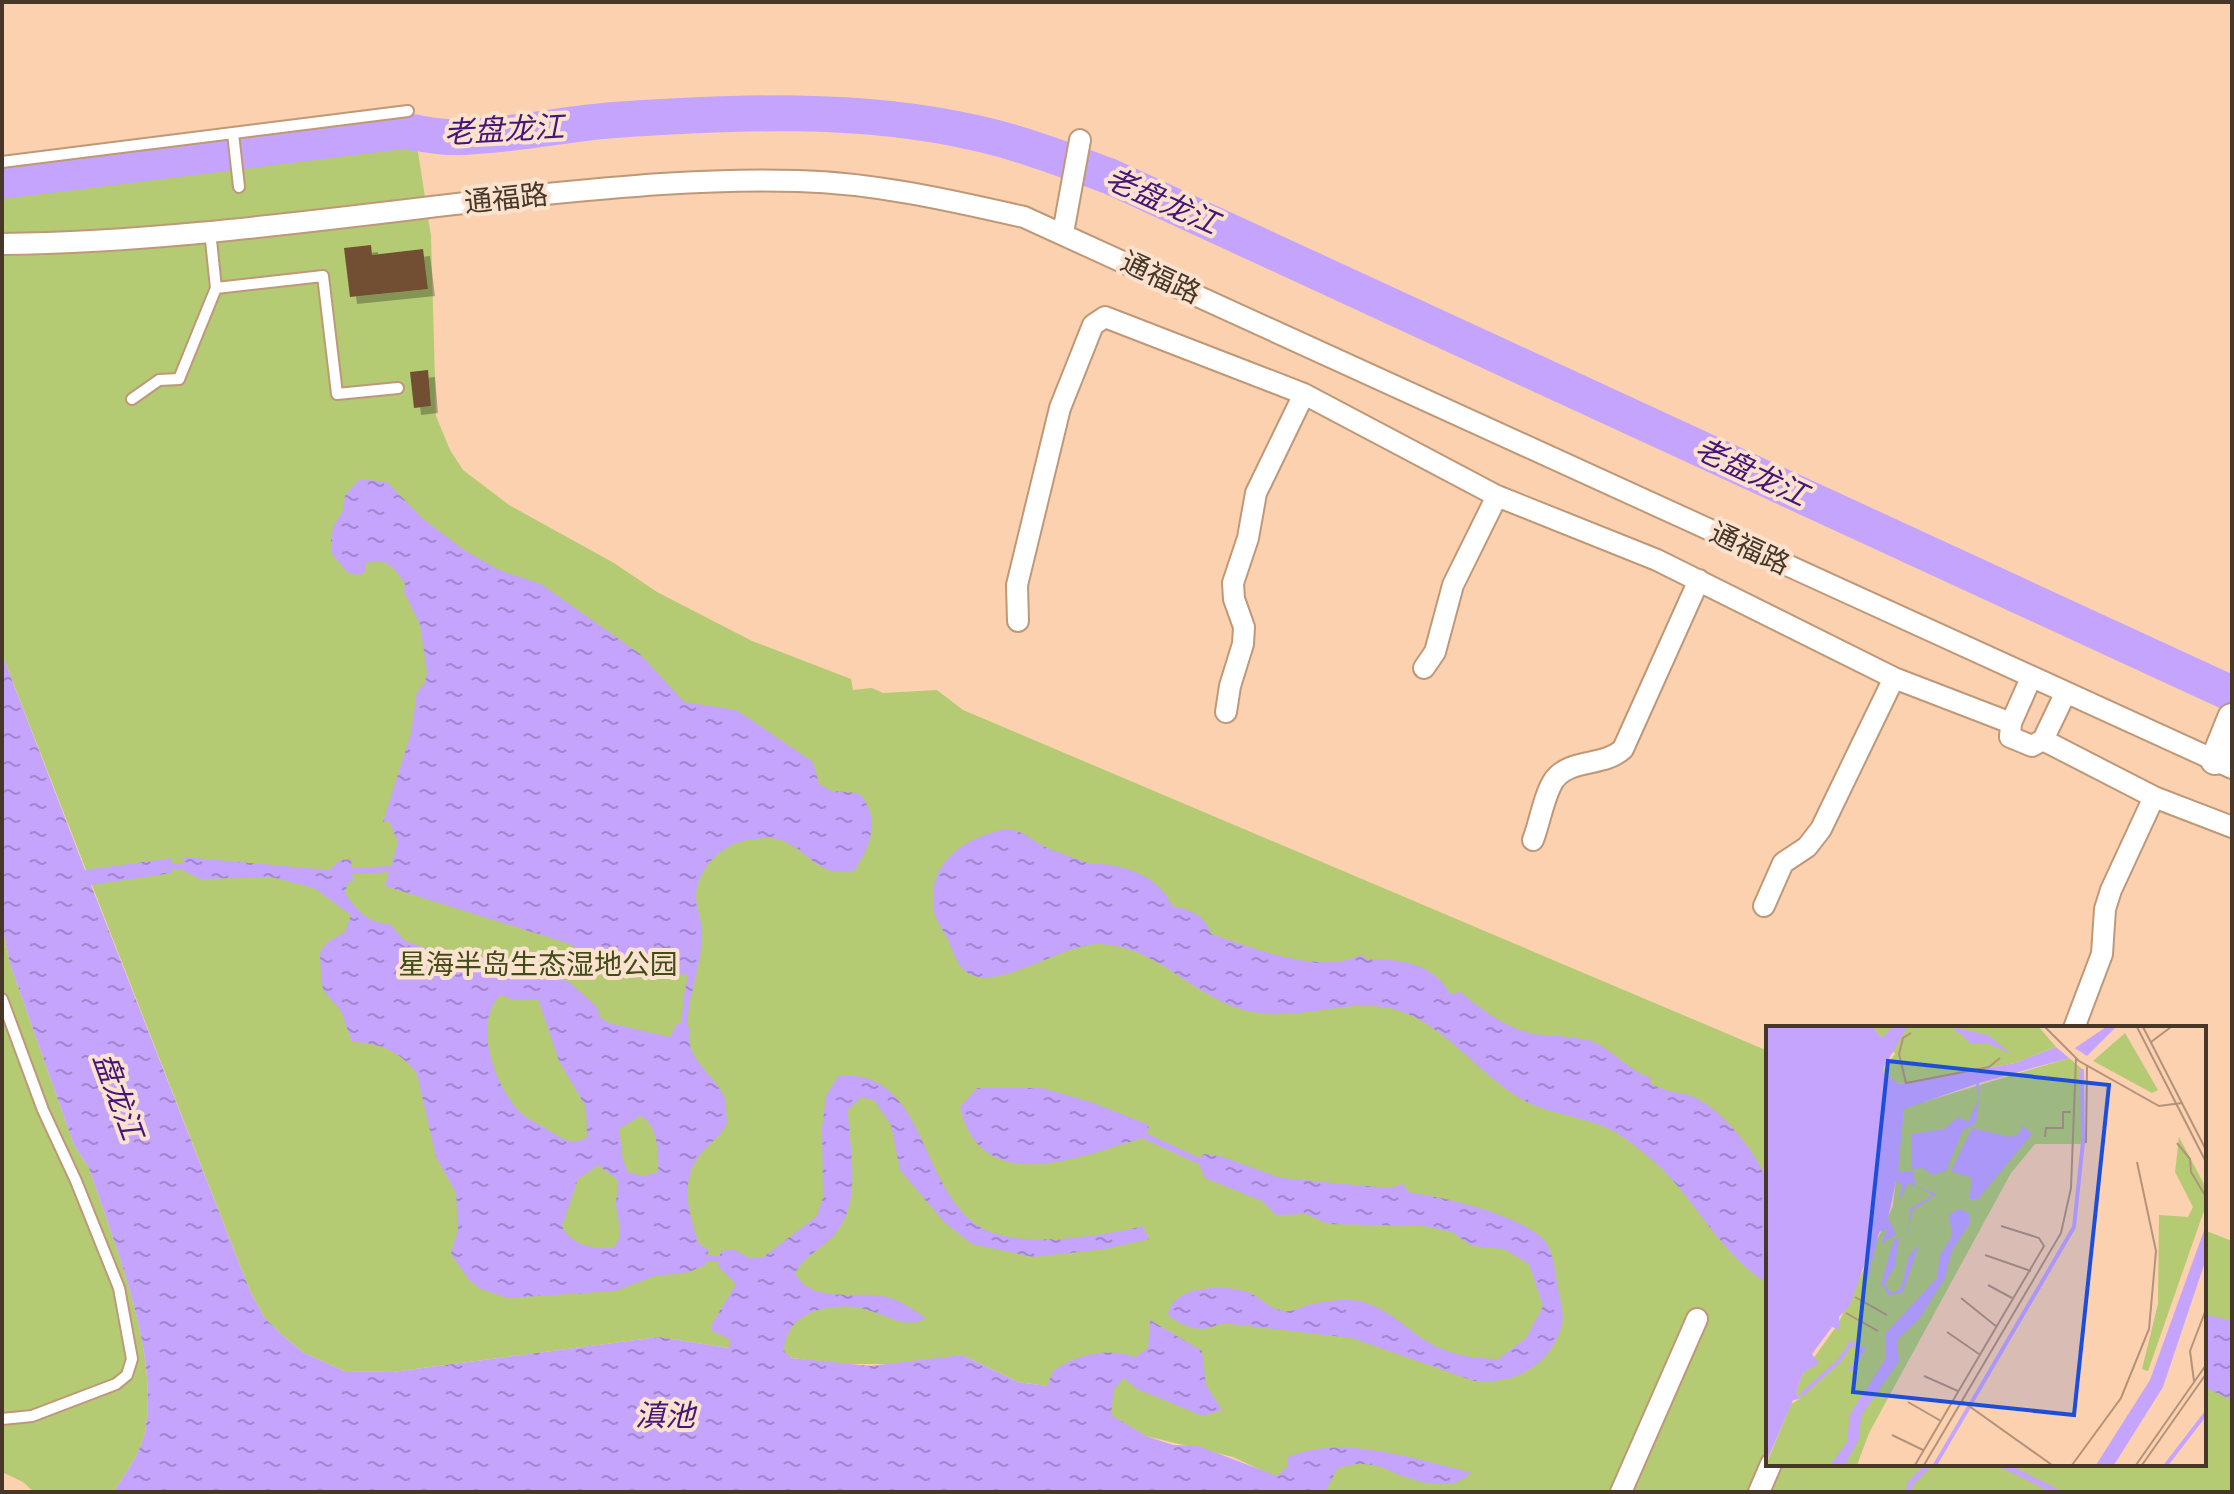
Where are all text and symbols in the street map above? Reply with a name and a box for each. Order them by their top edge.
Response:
water label: 老盘龙江 [443,107,568,154]
water label: 老盘龙江 [1099,158,1228,246]
street label: 通福路 [462,176,550,222]
street label: 通福路 [1114,243,1207,313]
water label: 老盘龙江 [1688,429,1817,518]
street label: 通福路 [1703,514,1796,584]
park label: 星海半岛生态湿地公园 [398,946,678,984]
inset map [1766,1026,2206,1466]
water label: 盘龙江 [83,1047,153,1148]
water label: 滇池 [635,1396,698,1437]

